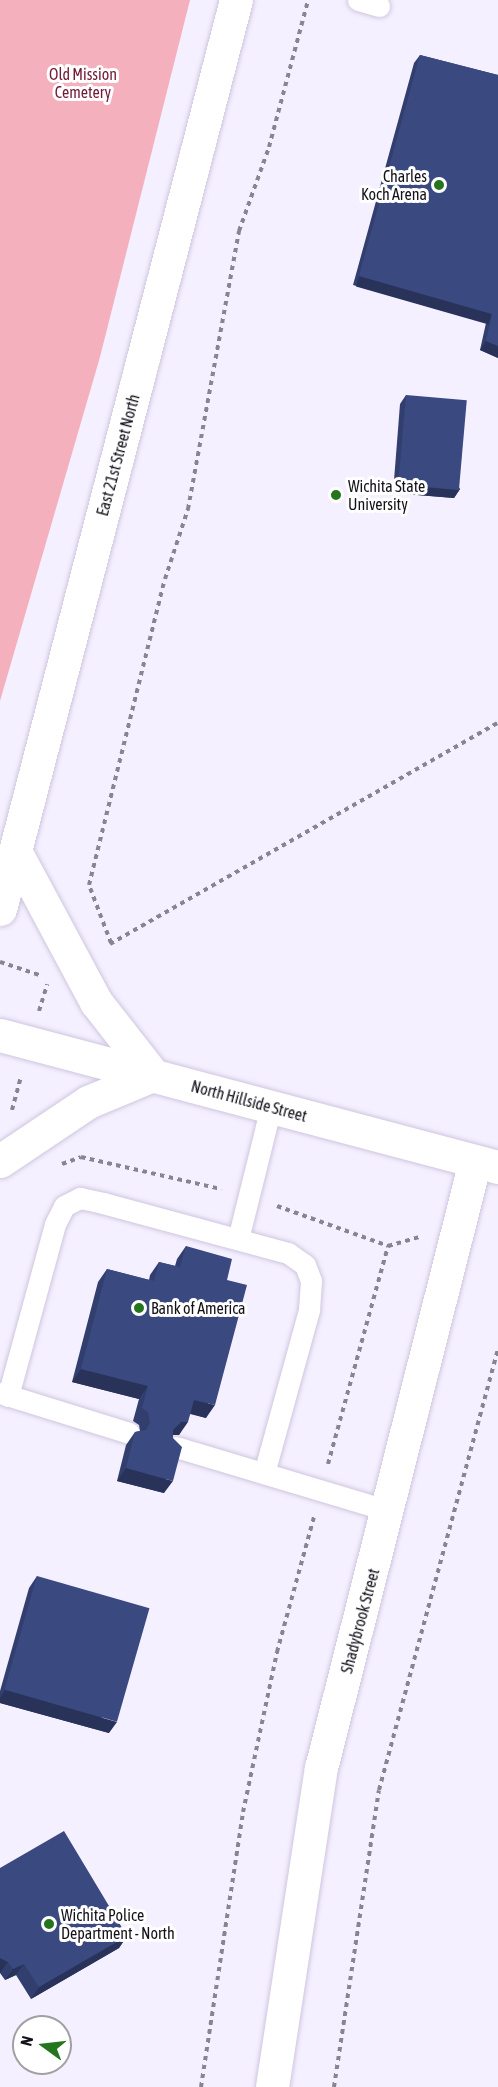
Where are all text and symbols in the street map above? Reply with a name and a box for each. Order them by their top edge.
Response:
park label: Old Mission Cemetery [49,64,117,102]
place label: Charles Koch Arena [361,166,427,204]
marker: Charles Koch Arena [432,178,446,192]
street label: East 21st Street North [93,392,143,518]
place label: Wichita State University [348,476,425,514]
marker: Wichita State University [329,488,343,502]
street label: North Hillside Street [189,1076,309,1126]
place label: Bank of America [151,1298,246,1318]
marker: Bank of America [132,1301,146,1315]
street label: Shadybrook Street [337,1566,383,1676]
place label: Wichita Police Department - North [61,1905,175,1943]
marker: Wichita Police Department - North [42,1917,56,1931]
north arrow [12,2015,72,2075]
text: N [17,2034,36,2048]

